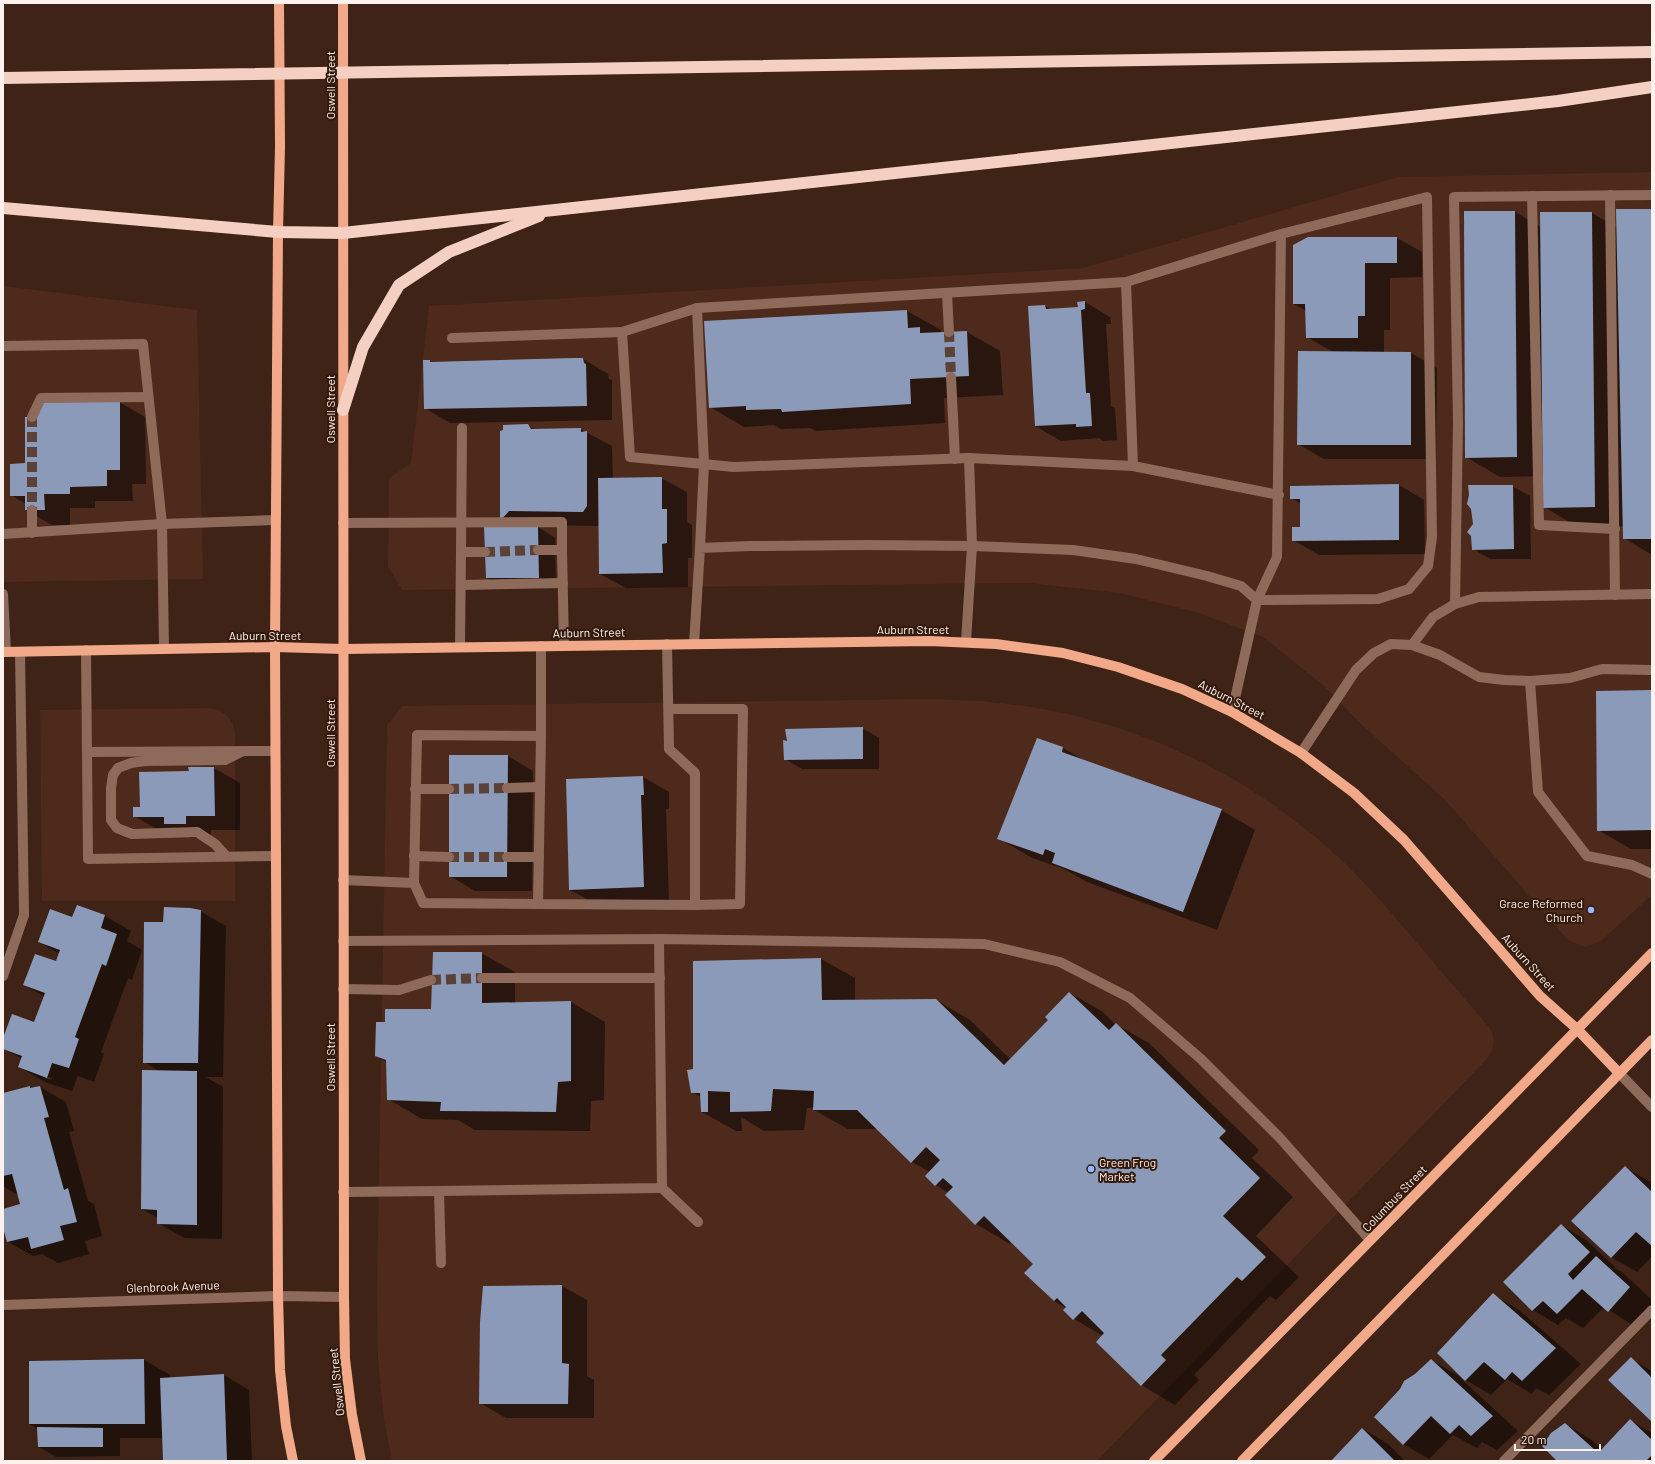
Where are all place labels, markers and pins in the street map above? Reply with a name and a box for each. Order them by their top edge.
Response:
place label: Grace Reformed Church [1499,896,1583,924]
marker: Grace Reformed Church [1586,905,1596,915]
place label: Green Frog Market [1099,1155,1156,1183]
marker: Green Frog Market [1086,1164,1096,1174]

